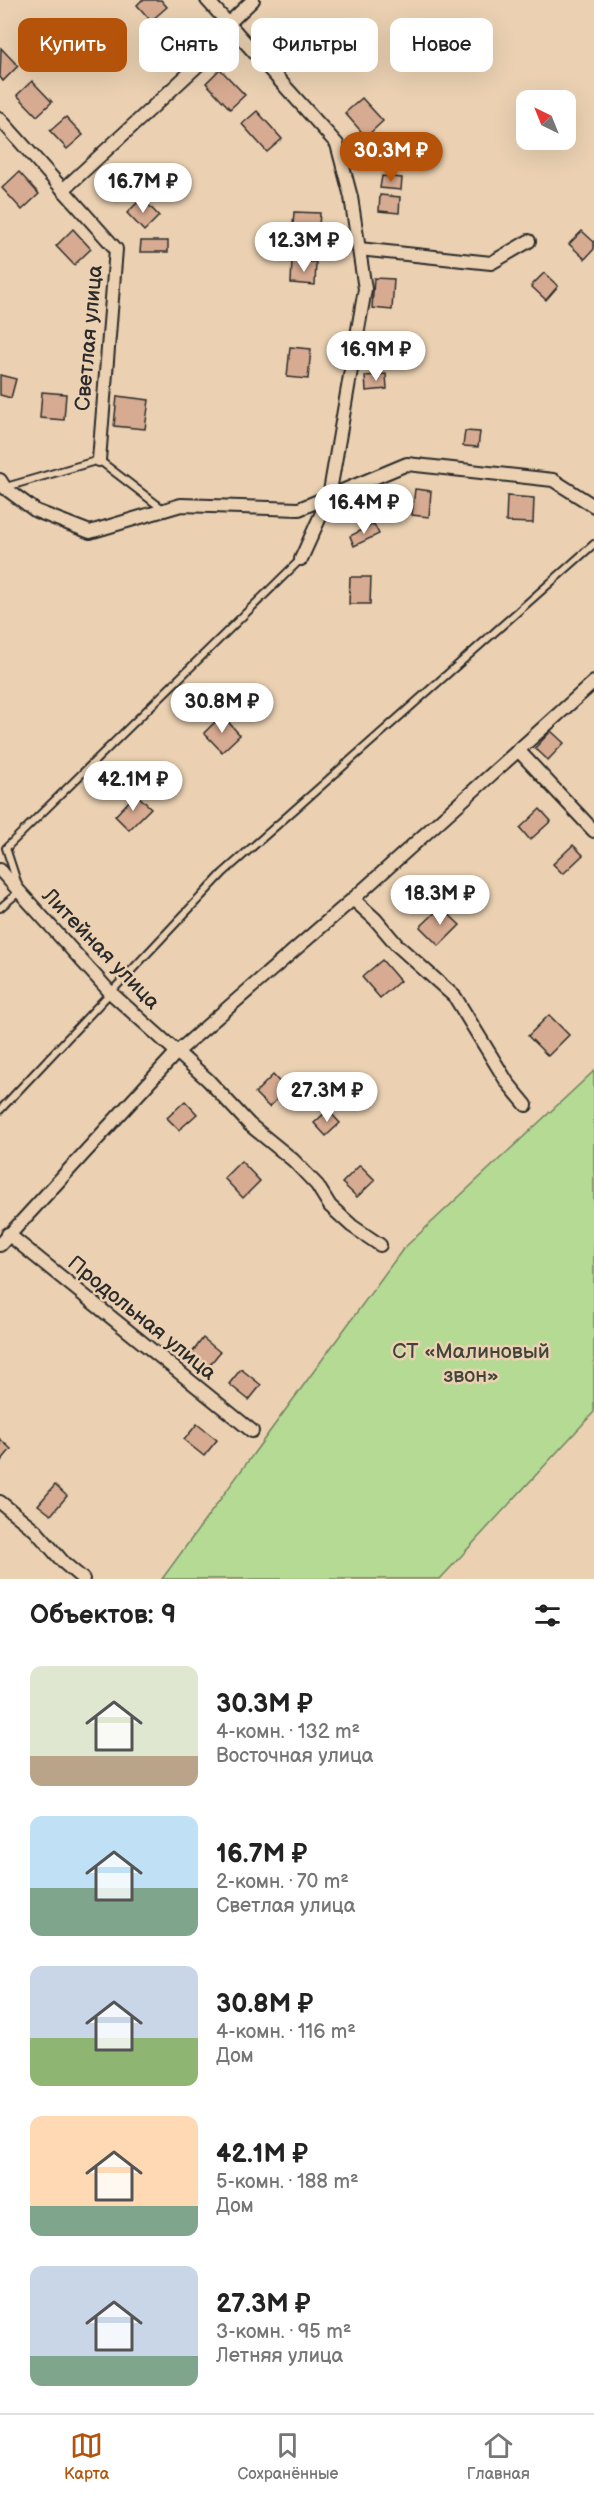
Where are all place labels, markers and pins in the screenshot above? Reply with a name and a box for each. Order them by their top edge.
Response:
pin: 30.3M ₽ [336,132,446,183]
pin: 16.7M ₽ [88,163,198,214]
pin: 12.3M ₽ [249,222,359,273]
pin: 16.9M ₽ [321,331,431,382]
pin: 16.4M ₽ [309,484,419,535]
pin: 30.8M ₽ [167,683,277,734]
pin: 42.1M ₽ [78,761,188,812]
pin: 18.3M ₽ [385,875,495,926]
pin: 27.3M ₽ [272,1072,382,1123]

